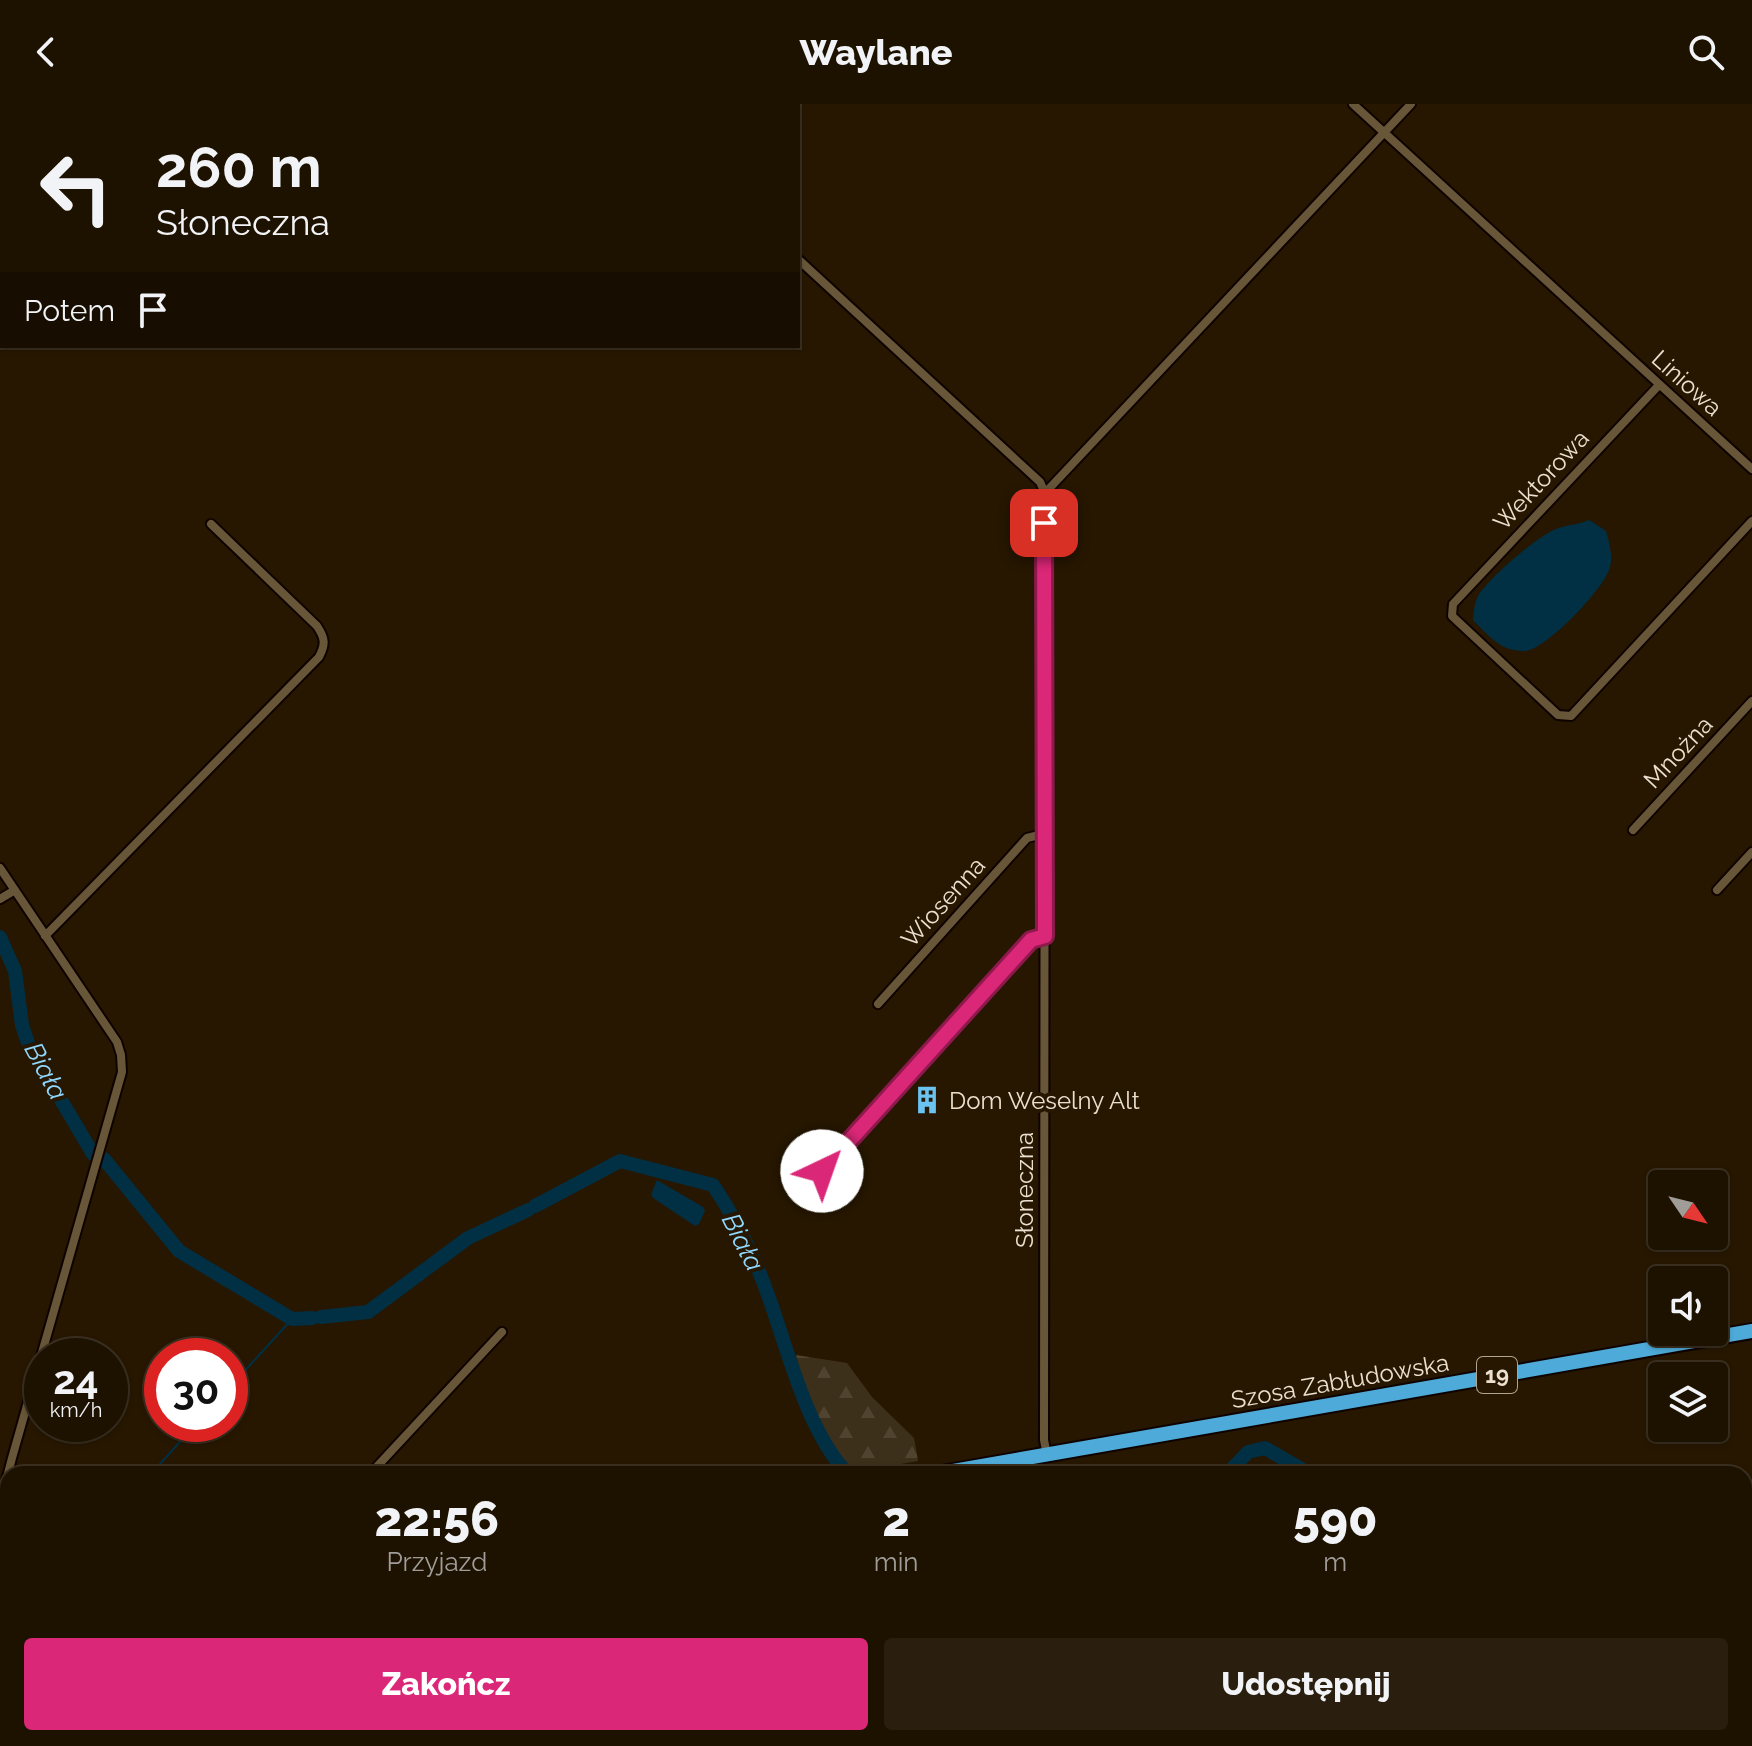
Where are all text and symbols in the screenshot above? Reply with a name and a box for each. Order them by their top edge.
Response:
icon: back [24,30,68,74]
icon: search [1684,30,1728,74]
text: Waylane [800,31,952,73]
text: 260 m [156,134,322,200]
icon: left [24,136,128,240]
text: Słoneczna [156,201,330,243]
icon: arrive [131,288,175,332]
text: Potem [24,293,115,328]
street label: Liniowa [1646,344,1728,422]
street label: Wektorowa [1487,424,1595,536]
pin [1010,489,1078,557]
icon: arrive [1022,501,1066,545]
street label: Mnożna [1637,710,1719,794]
street label: Wiosenna [895,851,991,953]
water label: Biała [19,1037,73,1105]
building icon: Dom Weselny Alt [912,1085,942,1115]
place label: Dom Weselny Alt [949,1086,1140,1115]
position arrow [780,1129,864,1213]
street label: Słoneczna [1010,1132,1039,1248]
north arrow [1648,1170,1728,1250]
map controls [1648,1170,1728,1442]
water label: Biała [716,1208,770,1276]
button: sound [1648,1266,1728,1346]
speed limit sign: 30 [144,1338,248,1442]
street label: Szosa Zabłudowska [1229,1348,1451,1414]
text: 24 [53,1356,99,1403]
road number: 19 [1477,1357,1517,1393]
button: layers [1648,1362,1728,1442]
text: km/h [50,1398,102,1422]
text: 22:56 [374,1491,499,1547]
text: 2 [882,1491,910,1547]
text: 590 [1293,1491,1377,1547]
text: Przyjazd [386,1547,487,1577]
text: min [874,1547,918,1577]
text: m [1323,1547,1347,1577]
button: Zakończ [24,1638,868,1730]
button: Udostępnij [884,1638,1728,1730]

